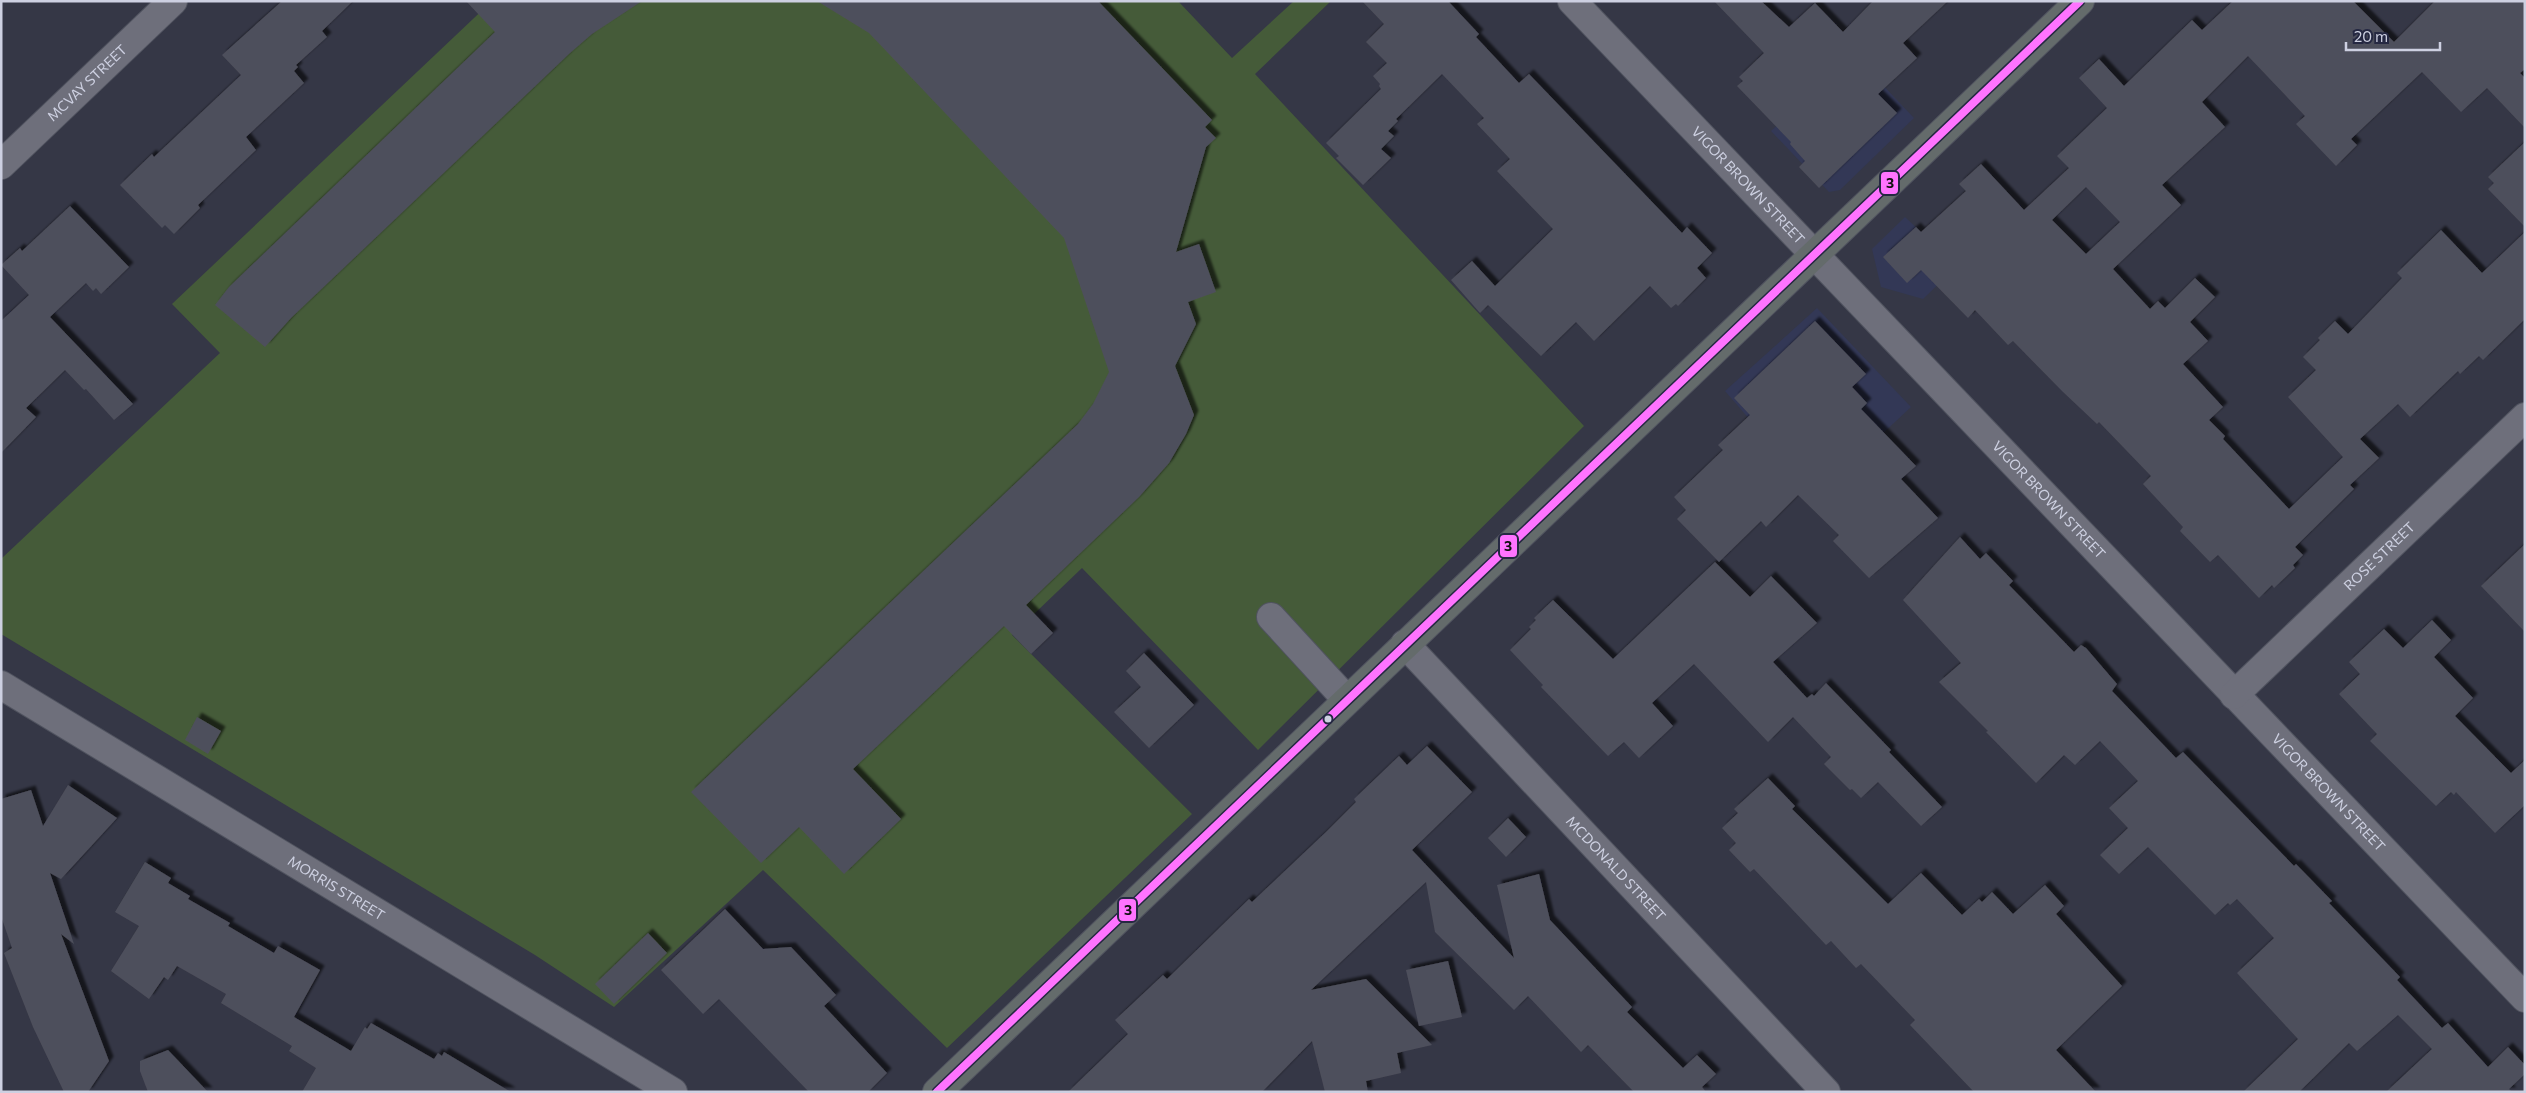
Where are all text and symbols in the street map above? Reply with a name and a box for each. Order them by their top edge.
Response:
scale bar [2346,20,2440,52]
text: 20 m [2354,27,2388,45]
street label: MCVAY STREET [43,41,130,124]
street label: VIGOR BROWN STREET [1688,123,1809,247]
line badge: 3 [1880,171,1899,195]
text: 3 [1886,174,1894,191]
street label: VIGOR BROWN STREET [1989,437,2109,562]
street label: ROSE STREET [2340,518,2418,594]
line badge: 3 [1499,534,1518,558]
text: 3 [1504,537,1512,554]
unlabelled marker [1323,714,1333,724]
street label: VIGOR BROWN STREET [2269,730,2389,855]
street label: MCDONALD STREET [1563,812,1670,924]
street label: MORRIS STREET [285,852,388,923]
line badge: 3 [1118,898,1137,922]
text: 3 [1124,901,1132,918]

